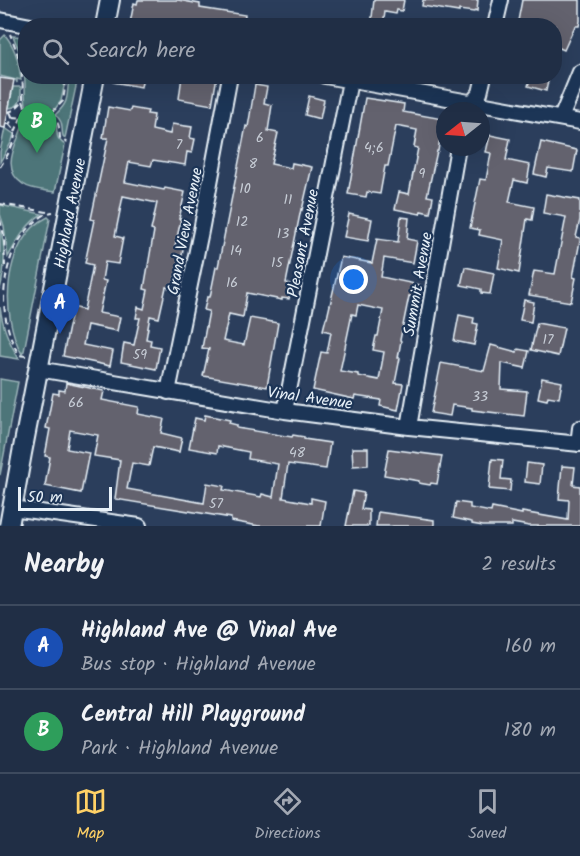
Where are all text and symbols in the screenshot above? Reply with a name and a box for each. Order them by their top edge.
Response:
search box [18,18,562,84]
text: Search here [87,34,195,69]
icon: search [39,35,72,68]
north arrow [436,102,490,156]
pin: B [18,104,57,153]
house number: 6 [256,127,264,149]
house number: 7 [176,134,183,156]
house number: 4;6 [364,137,384,159]
house number: 8 [249,153,258,175]
street label: Highland Avenue [48,156,93,271]
house number: 9 [419,163,426,185]
street label: Grand View Avenue [161,165,210,297]
house number: 10 [239,178,251,200]
street label: Pleasant Avenue [281,187,326,300]
house number: 11 [284,189,292,211]
house number: 12 [236,211,248,233]
house number: 13 [277,223,289,245]
street label: Summit Avenue [397,230,440,338]
house number: 14 [230,240,242,262]
house number: 15 [271,252,284,274]
your location [339,265,368,294]
house number: 16 [226,272,238,294]
pin: A [40,284,80,334]
house number: 17 [543,329,554,351]
house number: 59 [133,344,147,366]
street label: Vinal Avenue [266,380,354,417]
house number: 33 [472,386,488,408]
house number: 66 [68,392,84,414]
house number: 48 [289,442,306,464]
scale bar [18,484,112,511]
text: 50 m [27,485,63,510]
house number: 57 [209,493,224,515]
text: Nearby [24,544,104,586]
text: 2 results [481,549,556,581]
text: Highland Ave @ Vinal Ave [81,614,337,649]
text: A [37,631,50,663]
text: 160 m [505,631,556,663]
text: Bus stop · Highland Avenue [81,649,316,681]
text: Central Hill Playground [81,698,305,733]
text: B [37,715,50,747]
text: 180 m [504,715,556,747]
text: Park · Highland Avenue [81,733,278,765]
tab: Map [74,785,107,846]
tab: Directions [254,785,321,846]
tab: Saved [468,785,506,846]

